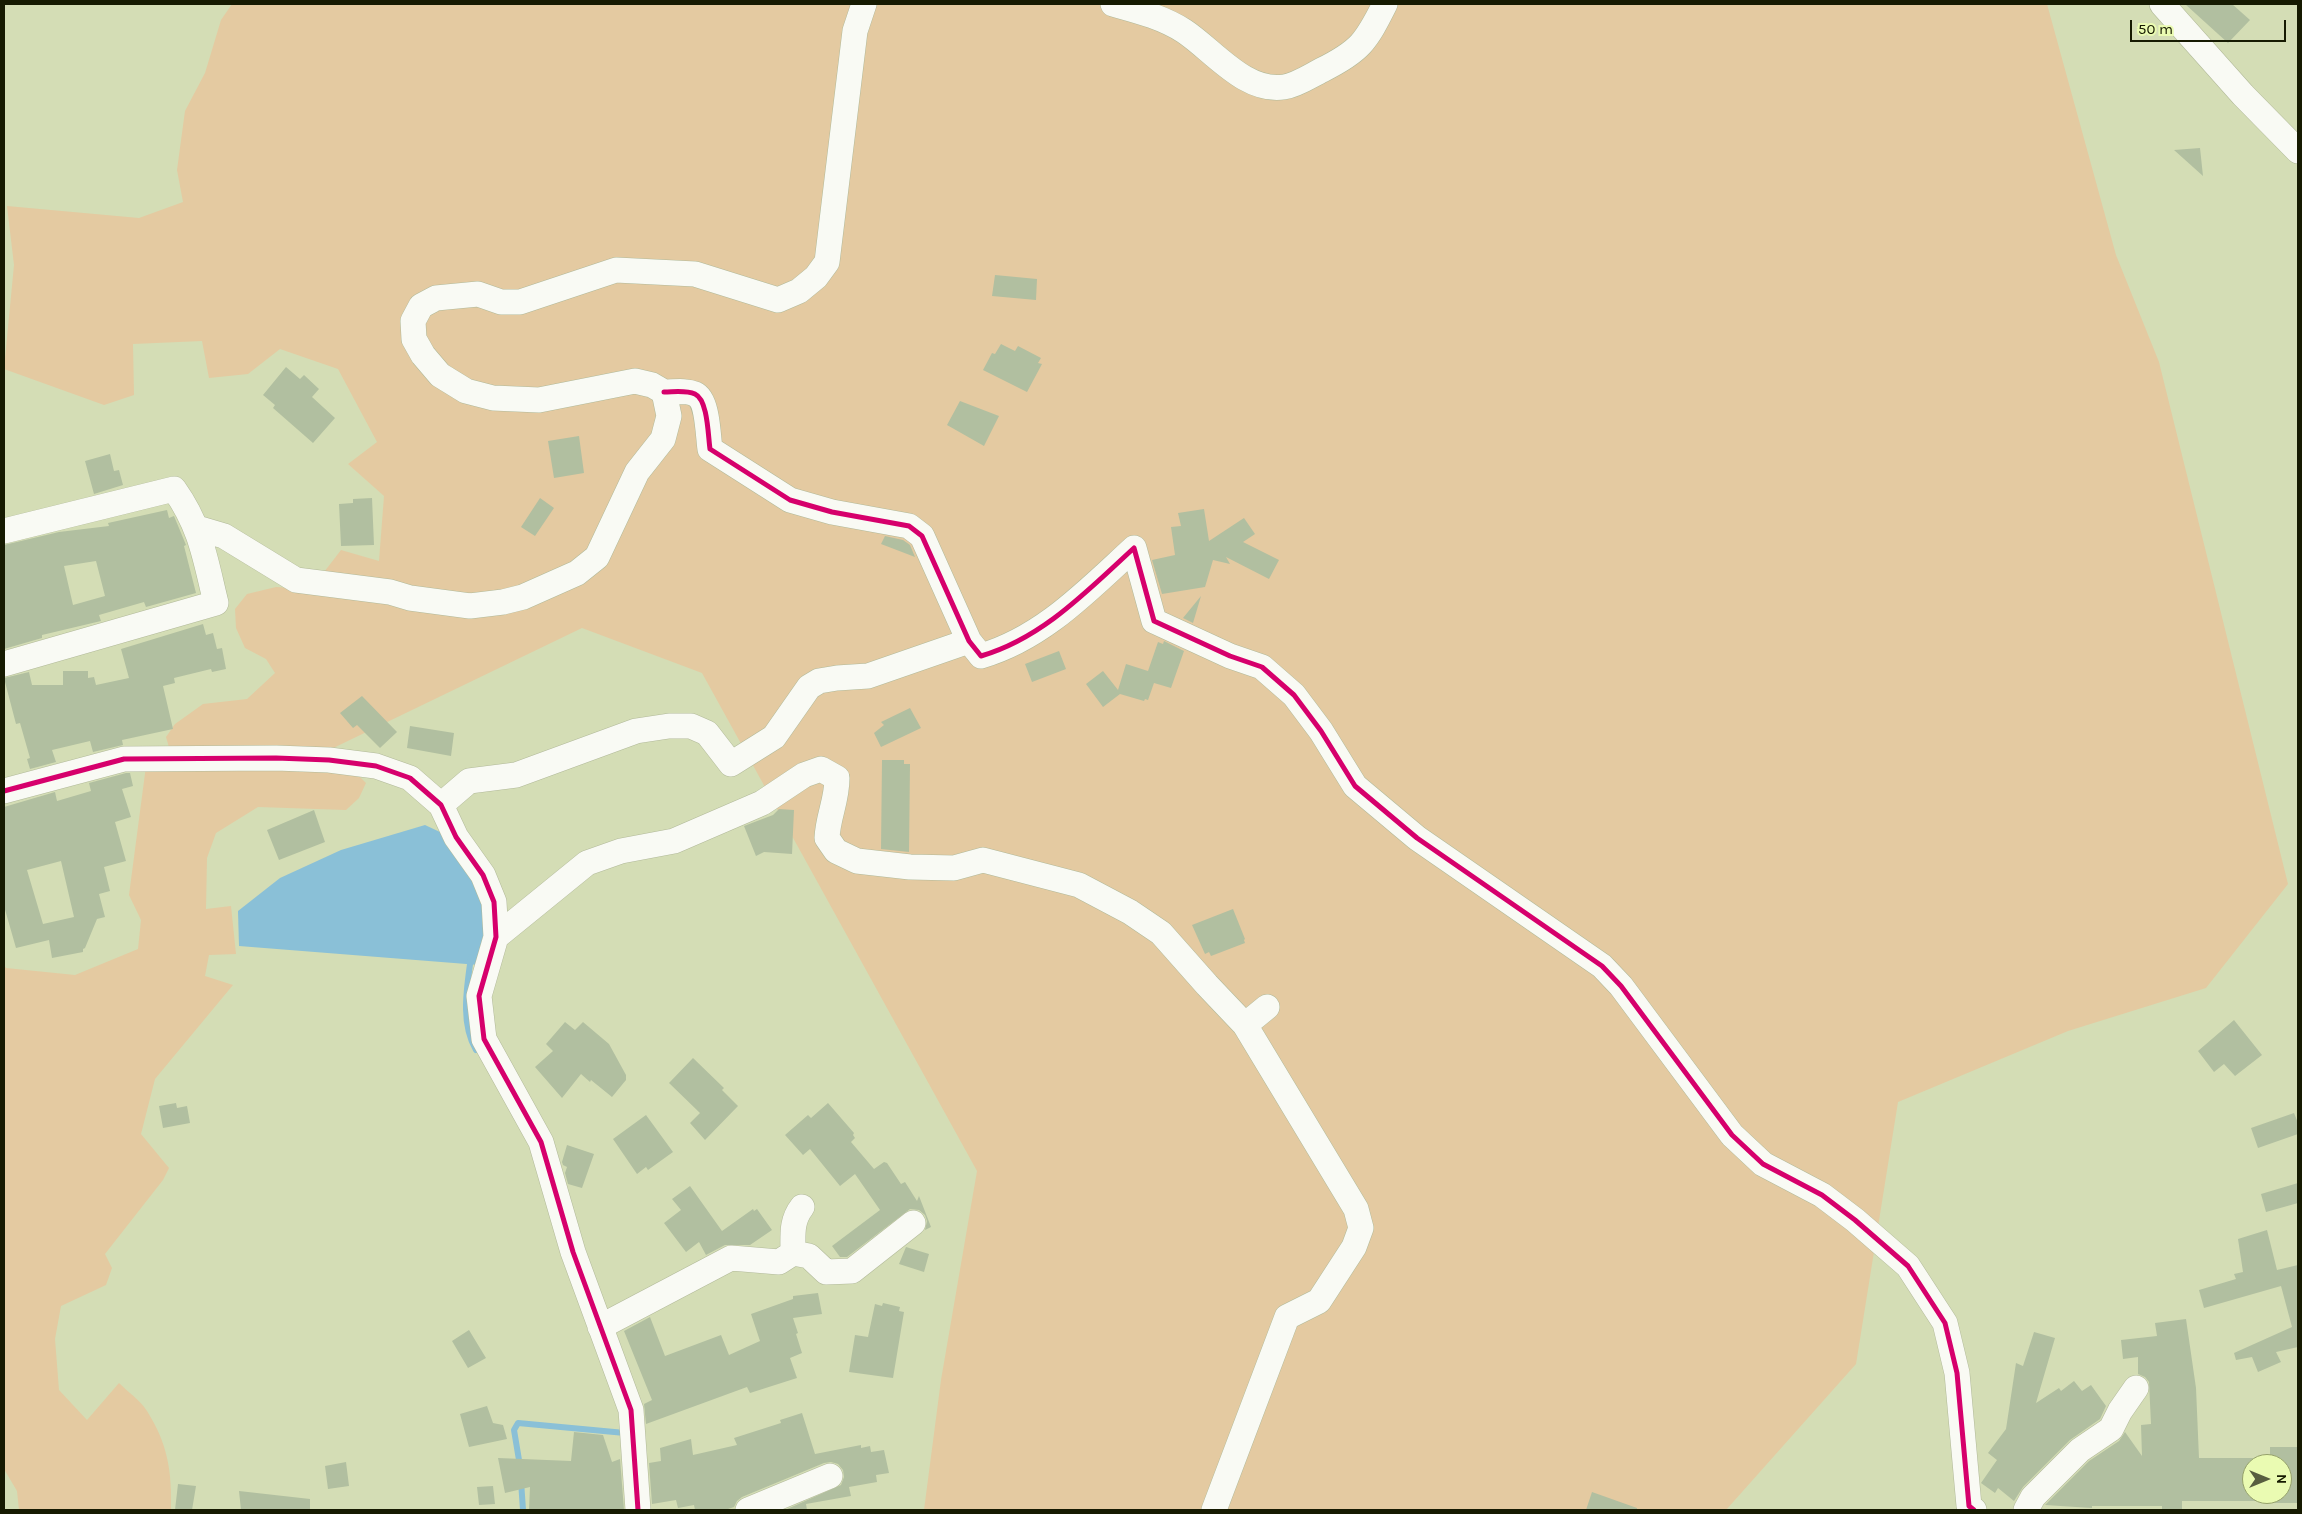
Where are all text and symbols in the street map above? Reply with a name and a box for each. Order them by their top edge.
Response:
scale bar [2132,10,2288,42]
text: 50 m [2138,20,2173,38]
north arrow [2242,1454,2292,1504]
text: N [2273,1474,2290,1484]

